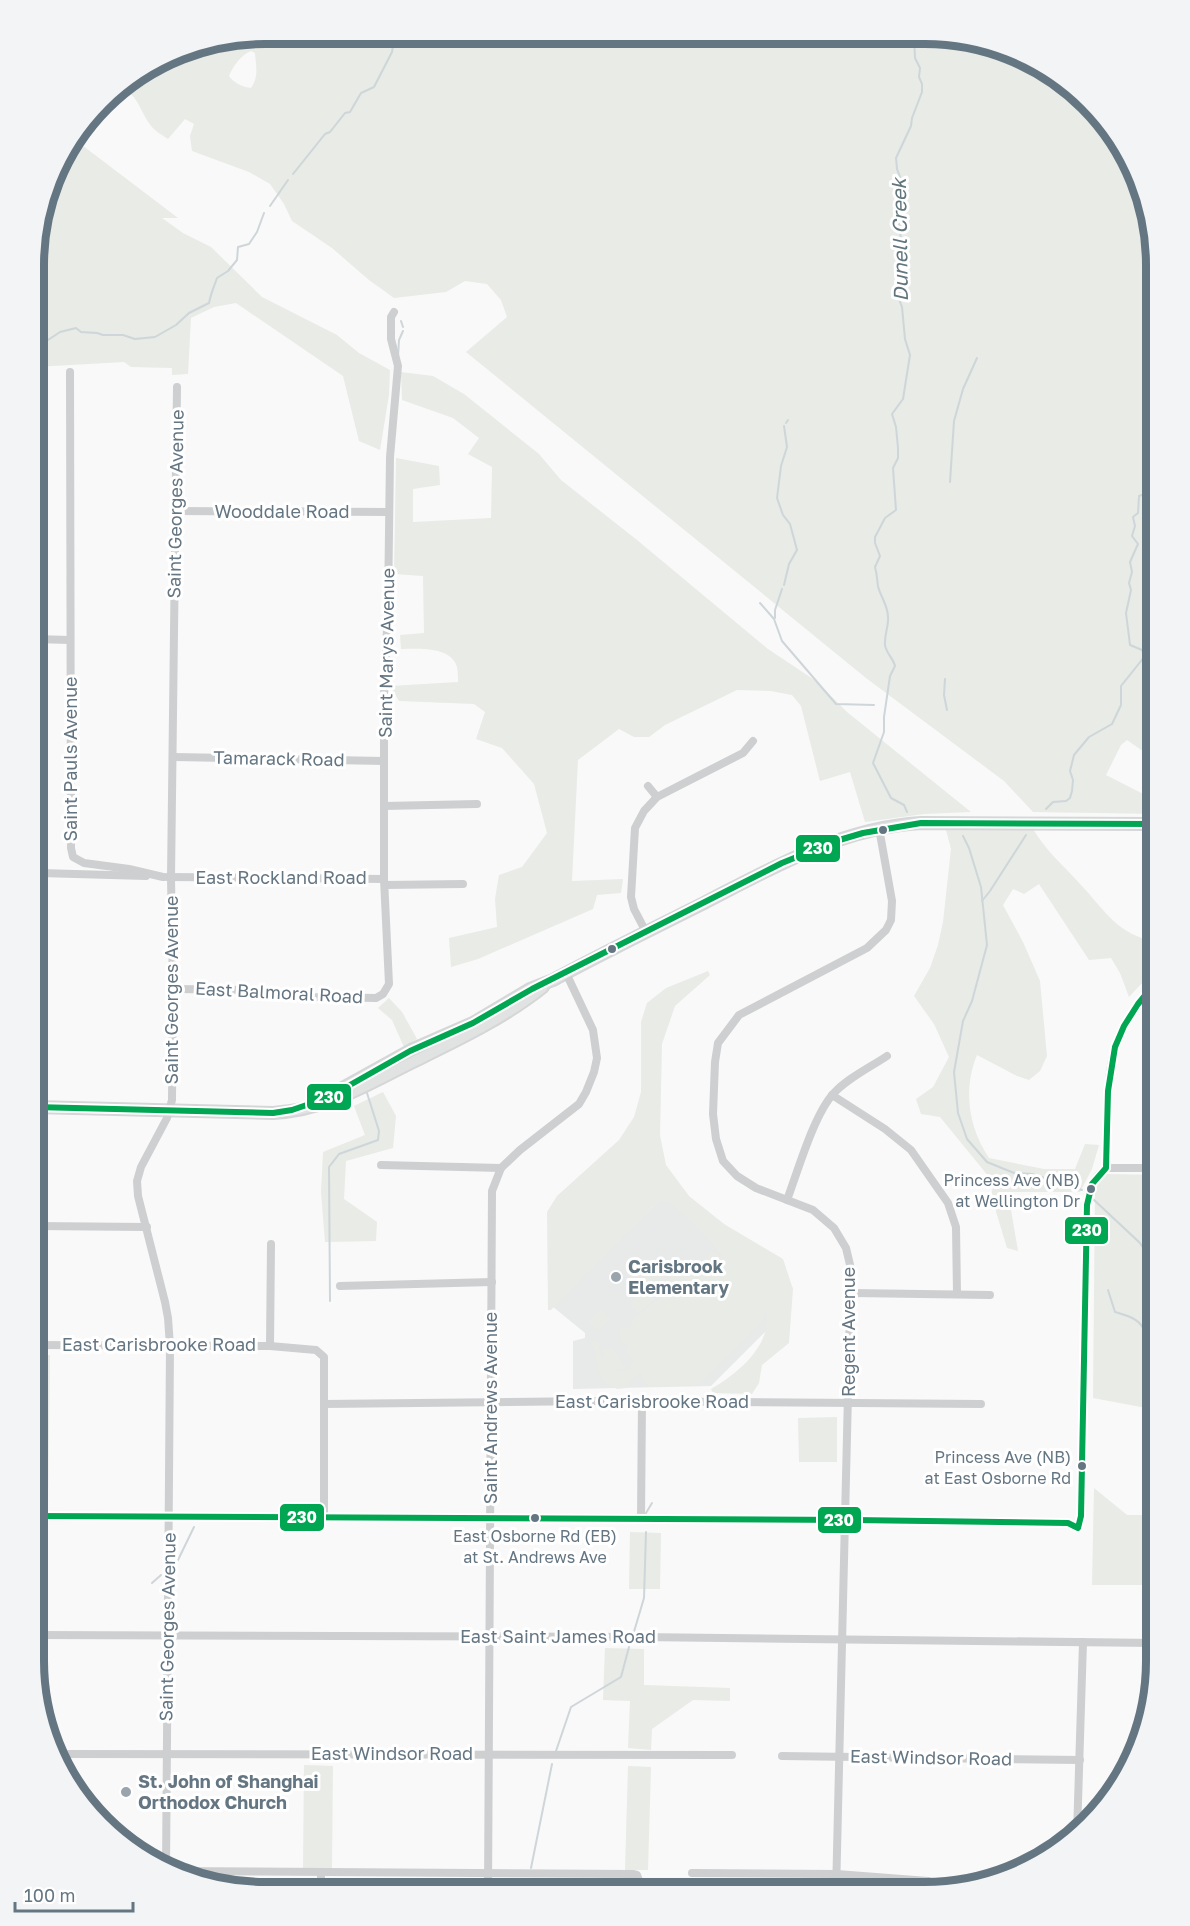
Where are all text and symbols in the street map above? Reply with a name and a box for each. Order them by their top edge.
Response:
water label: Dunell Creek [886,175,912,302]
street label: Saint Georges Avenue [162,409,188,599]
street label: Wooddale Road [214,500,350,522]
street label: Saint Marys Avenue [374,568,398,738]
street label: Saint Pauls Avenue [59,676,81,842]
street label: Tamarack Road [213,746,345,770]
unlabelled marker [877,824,889,836]
line badge: 230 [795,834,841,863]
text: 230 [803,838,833,858]
street label: East Rockland Road [195,866,367,888]
street label: Saint Georges Avenue [160,896,182,1084]
unlabelled marker [606,943,618,955]
street label: East Balmoral Road [194,977,364,1007]
line badge: 230 [306,1083,352,1111]
text: 230 [314,1087,344,1107]
place label: Princess Ave (NB) at Wellington Dr [943,1170,1080,1211]
marker: Princess Ave (NB) at Wellington Dr [1085,1183,1097,1195]
line badge: 230 [1064,1216,1109,1245]
text: 230 [1072,1220,1102,1240]
place label: Carisbrook Elementary [628,1255,729,1298]
street label: Regent Avenue [837,1267,859,1397]
marker: Carisbrook Elementary [609,1270,623,1284]
street label: Saint Andrews Avenue [479,1312,501,1504]
street label: East Carisbrooke Road [62,1333,256,1355]
street label: East Carisbrooke Road [555,1390,749,1412]
place label: Princess Ave (NB) at East Osborne Rd [925,1447,1071,1488]
marker: Princess Ave (NB) at East Osborne Rd [1076,1460,1088,1472]
line badge: 230 [279,1503,325,1532]
line badge: 230 [817,1506,862,1534]
text: 230 [287,1507,317,1527]
text: 230 [824,1510,854,1530]
marker: East Osborne Rd (EB) at St. Andrews Ave [529,1512,541,1524]
place label: East Osborne Rd (EB) at St. Andrews Ave [453,1526,617,1567]
street label: Saint Georges Avenue [154,1532,180,1722]
street label: East Saint James Road [460,1625,656,1647]
street label: East Windsor Road [311,1742,473,1764]
street label: East Windsor Road [850,1745,1012,1769]
place label: St. John of Shanghai Orthodox Church [138,1770,319,1813]
marker: St. John of Shanghai Orthodox Church [119,1785,133,1799]
scale bar [15,1875,134,1913]
text: 100 m [24,1884,75,1906]

